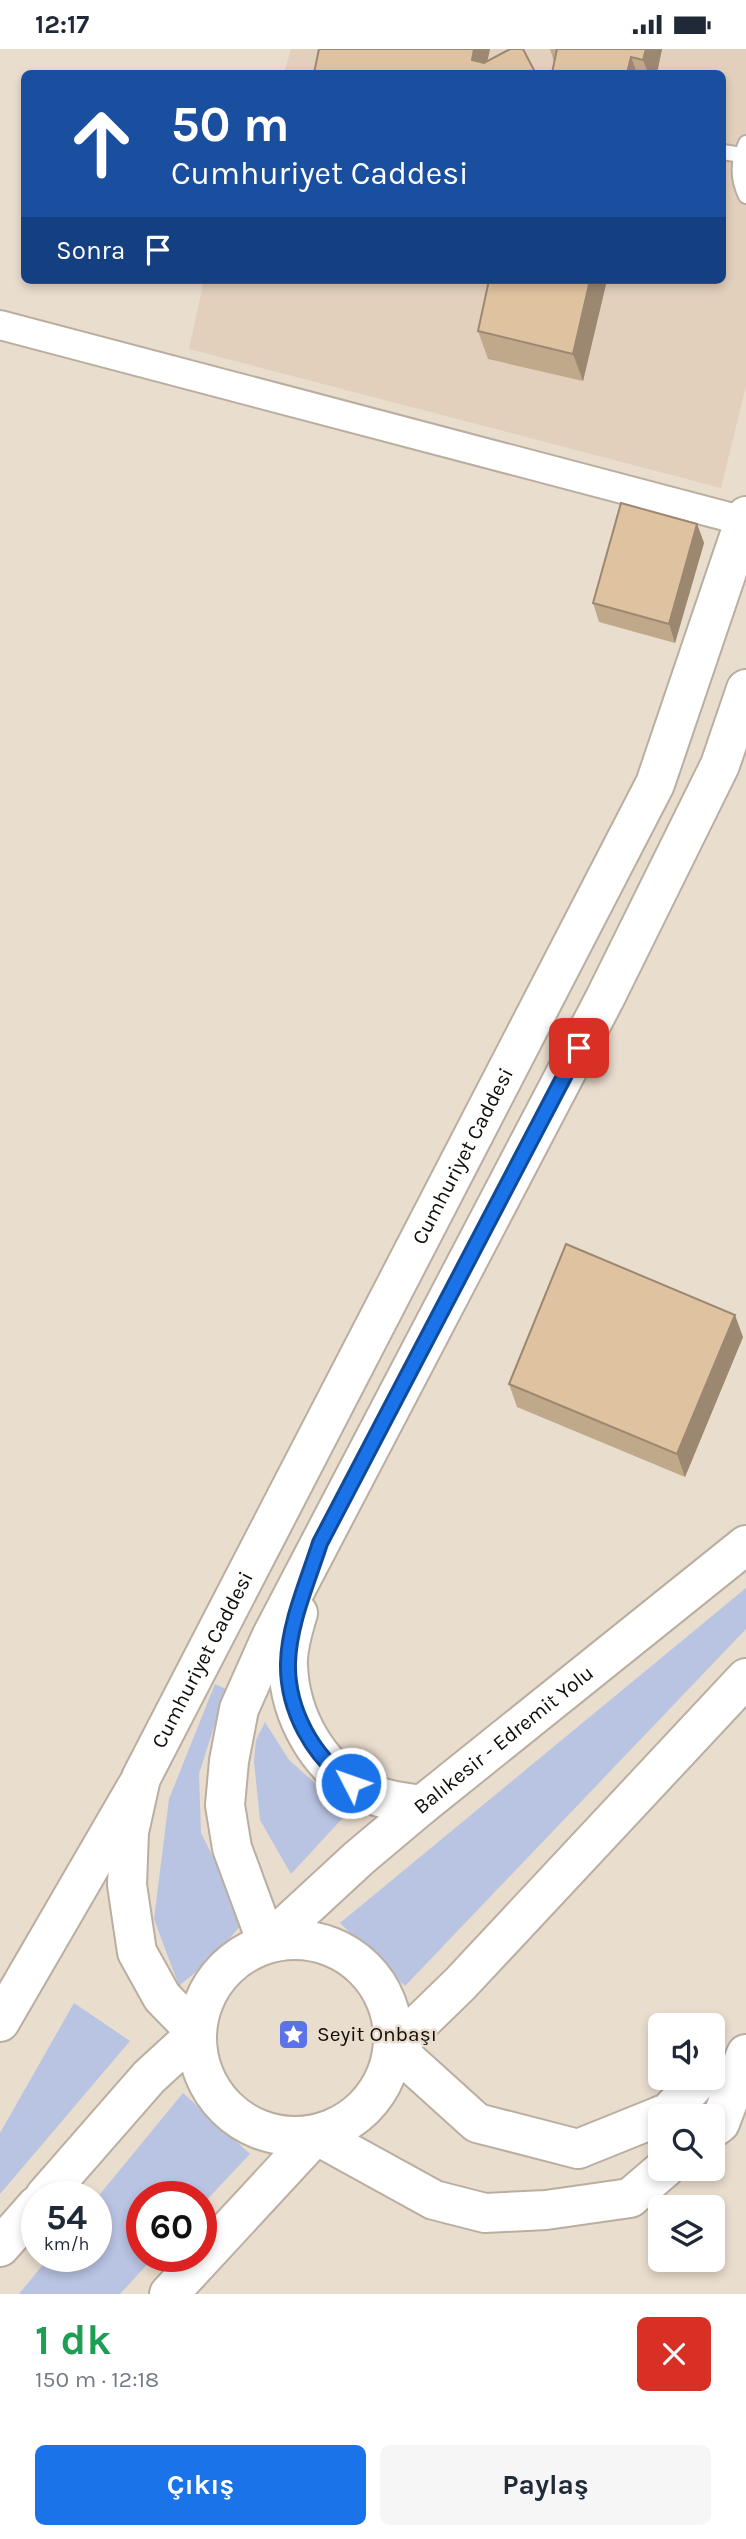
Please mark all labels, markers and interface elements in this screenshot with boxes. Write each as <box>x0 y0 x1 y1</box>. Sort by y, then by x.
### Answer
text: 12:17 <box>35 9 89 40</box>
text: 50 m <box>171 96 289 153</box>
icon: ahead <box>56 98 147 189</box>
text: Cumhuriyet Caddesi <box>171 155 469 192</box>
icon: arrive <box>139 231 177 269</box>
text: Sonra <box>56 235 125 266</box>
pin <box>549 1018 609 1078</box>
icon: arrive <box>560 1029 598 1067</box>
street label: Cumhuriyet Caddesi <box>407 1064 518 1248</box>
street label: Cumhuriyet Caddesi <box>147 1567 258 1752</box>
street label: Balıkesir - Edremit Yolu <box>409 1660 598 1819</box>
position arrow <box>314 1746 388 1820</box>
map controls <box>648 2013 725 2272</box>
button: sound <box>648 2013 725 2090</box>
place icon: Seyit Onbaşı <box>277 2017 311 2051</box>
place label: Seyit Onbaşı <box>317 2022 437 2046</box>
button: search <box>648 2104 725 2181</box>
speed limit sign: 60 <box>126 2181 217 2272</box>
button: layers <box>648 2195 725 2272</box>
text: 54 <box>46 2197 87 2238</box>
text: km/h <box>44 2233 89 2255</box>
text: 1 dk <box>35 2315 111 2365</box>
button: close <box>637 2317 711 2391</box>
text: 150 m · 12:18 <box>35 2366 159 2393</box>
button: Çıkış <box>35 2445 366 2525</box>
button: Paylaş <box>380 2445 711 2525</box>

